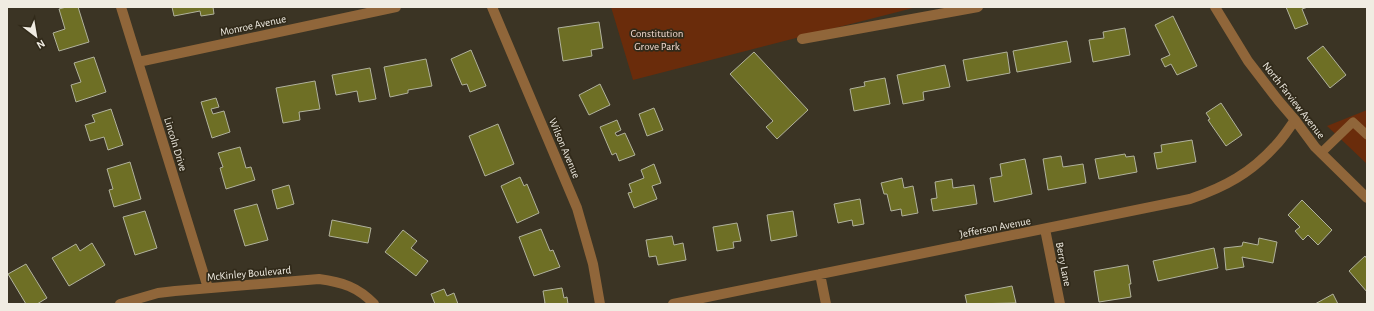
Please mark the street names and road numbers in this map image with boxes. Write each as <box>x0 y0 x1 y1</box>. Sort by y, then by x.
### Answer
street label: Monroe Avenue <box>219 13 287 38</box>
street label: North Farview Avenue <box>1260 60 1327 141</box>
street label: Lincoln Drive <box>162 116 189 172</box>
street label: Wilson Avenue <box>547 117 582 180</box>
street label: Jefferson Avenue <box>959 215 1032 240</box>
street label: Berry Lane <box>1054 241 1073 287</box>
street label: McKinley Boulevard <box>207 264 292 283</box>

